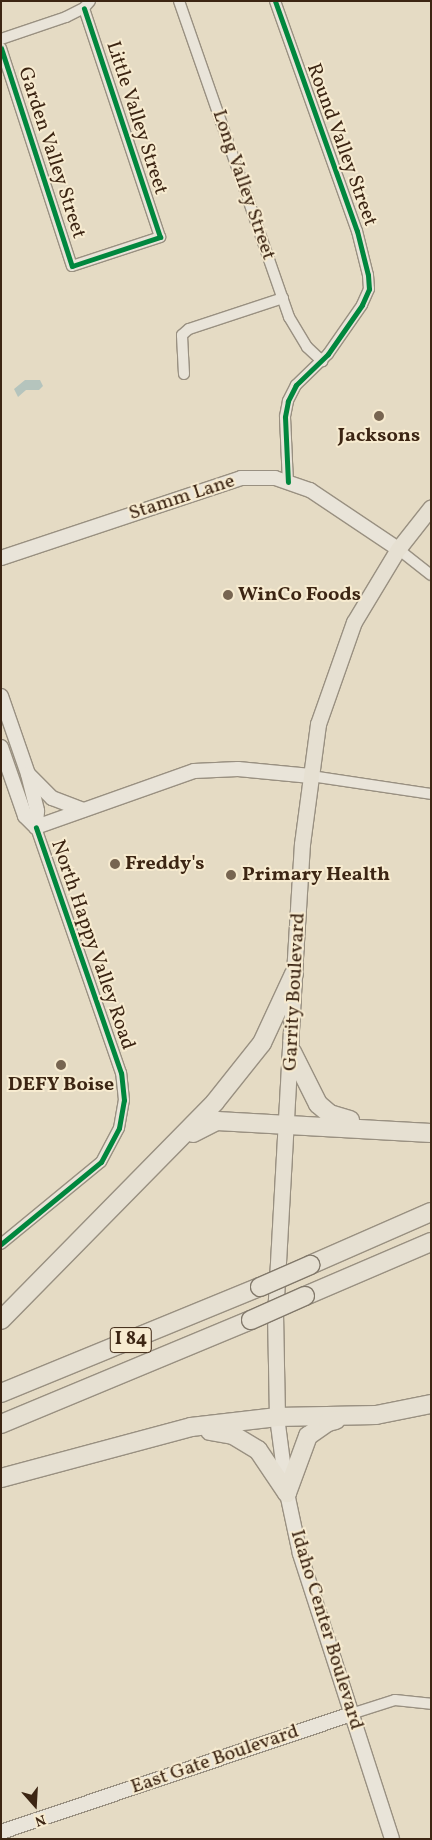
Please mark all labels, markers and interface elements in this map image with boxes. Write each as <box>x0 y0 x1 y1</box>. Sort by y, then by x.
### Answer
street label: Little Valley Street <box>100 38 172 198</box>
street label: Round Valley Street <box>300 60 382 230</box>
street label: Garden Valley Street <box>12 64 90 242</box>
street label: Long Valley Street <box>206 106 280 264</box>
marker: Jacksons <box>373 410 385 422</box>
place label: Jacksons <box>338 424 420 448</box>
street label: Stamm Lane <box>126 470 238 526</box>
place label: WinCo Foods <box>238 583 361 607</box>
marker: WinCo Foods <box>222 589 234 601</box>
street label: North Happy Valley Road <box>44 836 140 1054</box>
place label: Freddy's <box>125 852 204 876</box>
marker: Freddy's <box>109 858 121 870</box>
place label: Primary Health <box>242 863 390 887</box>
marker: Primary Health <box>224 868 238 882</box>
street label: Garrity Boulevard <box>279 912 311 1072</box>
marker: DEFY Boise <box>55 1059 67 1071</box>
place label: DEFY Boise <box>8 1073 114 1097</box>
road number: I 84 <box>110 1324 152 1356</box>
street label: Idaho Center Boulevard <box>284 1527 368 1733</box>
street label: East Gate Boulevard <box>128 1720 302 1800</box>
north arrow <box>10 1780 60 1830</box>
text: N <box>32 1809 48 1830</box>

